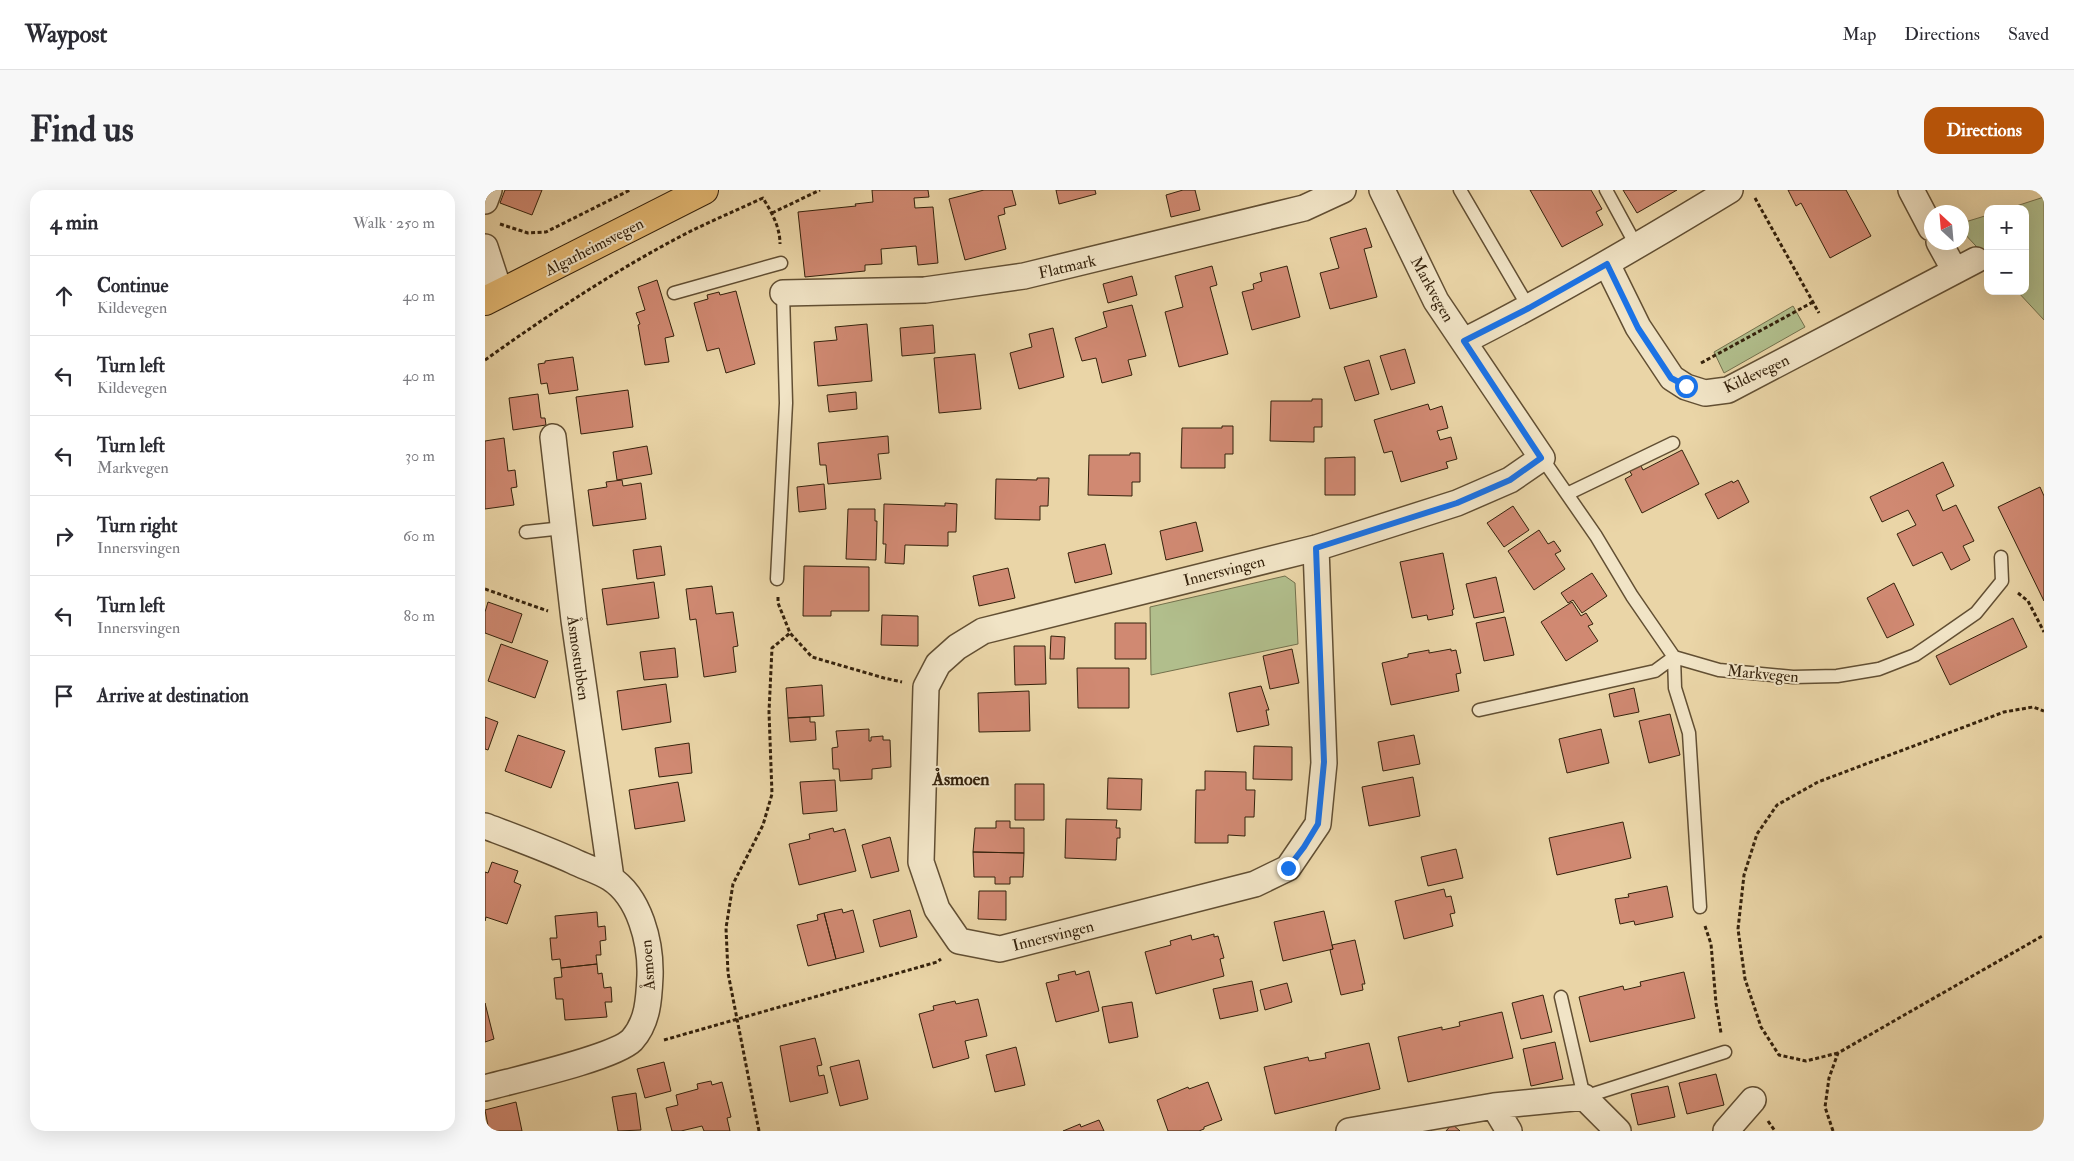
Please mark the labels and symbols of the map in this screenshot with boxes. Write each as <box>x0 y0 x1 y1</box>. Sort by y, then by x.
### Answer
north arrow <box>1924 205 1969 250</box>
street label: Algarheimsvegen <box>541 213 647 281</box>
street label: Flatmark <box>1036 251 1098 283</box>
street label: Markvegen <box>1406 253 1458 326</box>
street label: Kildevegen <box>1720 350 1792 398</box>
route start <box>1675 375 1698 398</box>
street label: Innersvingen <box>1181 551 1267 591</box>
street label: Åsmostubben <box>562 614 594 702</box>
street label: Markvegen <box>1726 661 1800 687</box>
district label: Åsmoen <box>932 767 990 791</box>
route end <box>1277 857 1300 880</box>
street label: Innersvingen <box>1010 916 1096 956</box>
street label: Åsmoen <box>636 939 660 992</box>

